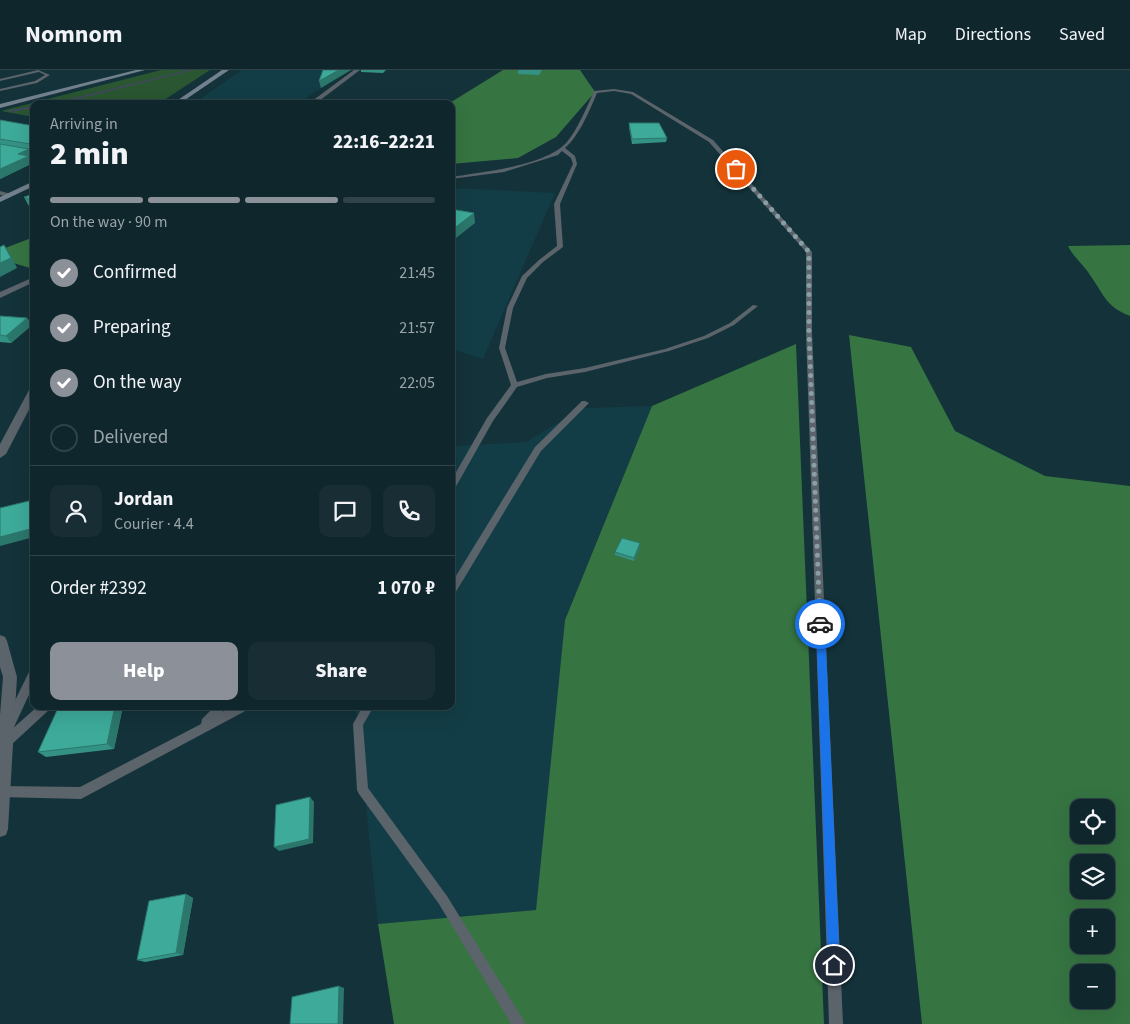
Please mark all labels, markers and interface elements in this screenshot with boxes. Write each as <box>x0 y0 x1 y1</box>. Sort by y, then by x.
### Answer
text: Nomnom <box>25 17 122 52</box>
text: Map <box>895 22 927 47</box>
text: Directions <box>955 22 1031 47</box>
text: Saved <box>1059 22 1105 47</box>
text: Arriving in <box>50 113 118 135</box>
text: 22:16–22:21 <box>333 129 435 156</box>
text: 2 min <box>50 131 129 177</box>
pin <box>715 148 757 190</box>
icon: bag <box>722 155 750 183</box>
text: On the way · 90 m <box>50 211 167 233</box>
icon: check <box>50 259 78 287</box>
text: Confirmed <box>93 259 177 286</box>
text: 21:45 <box>399 262 435 284</box>
icon: check <box>50 314 78 342</box>
text: Preparing <box>93 314 171 341</box>
text: 21:57 <box>399 317 435 339</box>
icon: check <box>50 369 78 397</box>
text: On the way <box>93 369 182 396</box>
text: 22:05 <box>399 372 435 394</box>
text: Delivered <box>93 424 168 451</box>
button: person <box>50 485 102 537</box>
button: chat <box>319 485 371 537</box>
button: phone <box>383 485 435 537</box>
text: Jordan <box>114 486 173 513</box>
text: Courier · 4.4 <box>114 513 194 535</box>
text: Order #2392 <box>50 575 147 602</box>
text: 1 070 ₽ <box>377 575 435 602</box>
courier <box>795 599 845 649</box>
icon: car <box>806 610 834 638</box>
button: Help <box>50 642 238 700</box>
button: Share <box>248 642 435 700</box>
map controls <box>1070 799 1115 1009</box>
button: locate <box>1070 799 1115 844</box>
button: layers <box>1070 854 1115 899</box>
button: + <box>1070 909 1115 954</box>
pin <box>813 944 855 986</box>
icon: home <box>820 951 848 979</box>
button: − <box>1070 964 1115 1009</box>

